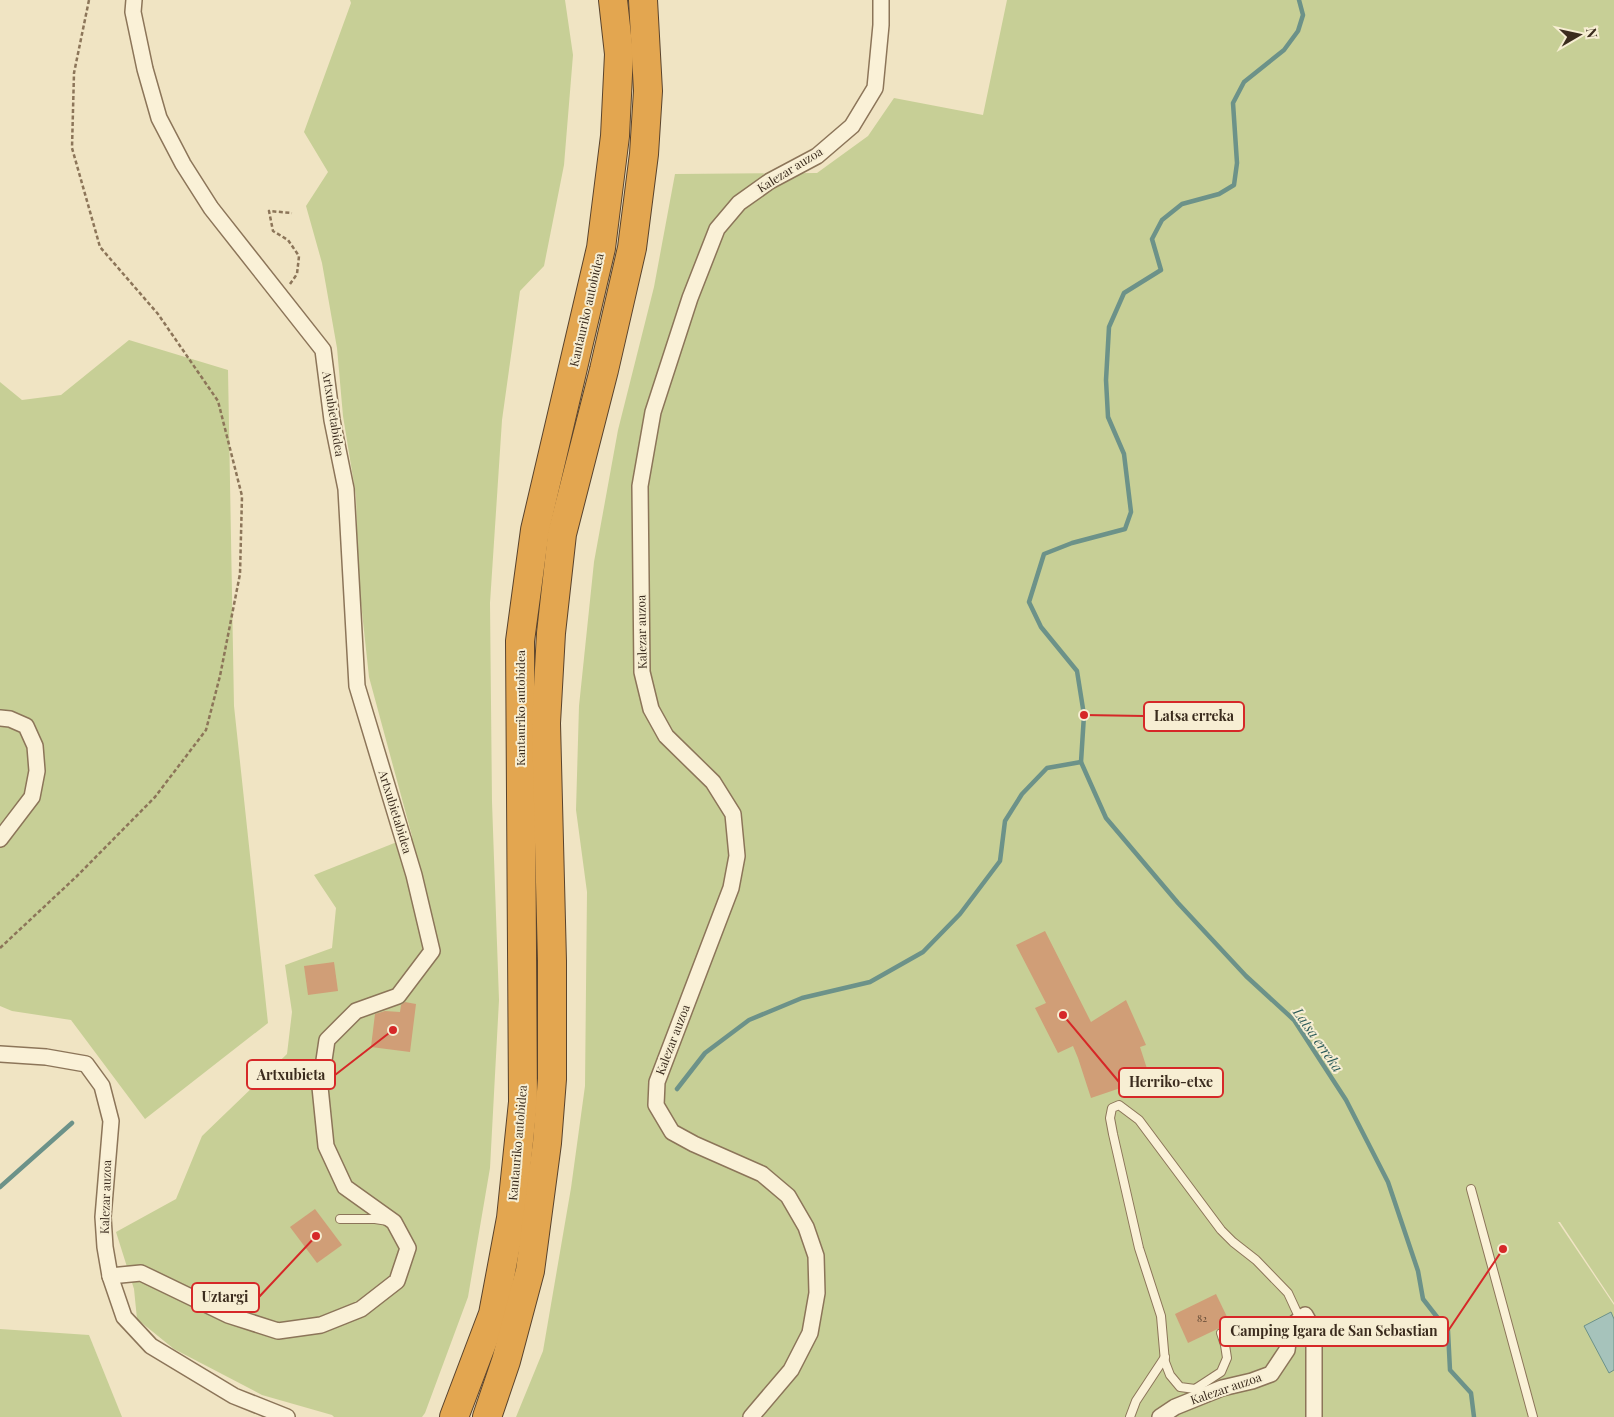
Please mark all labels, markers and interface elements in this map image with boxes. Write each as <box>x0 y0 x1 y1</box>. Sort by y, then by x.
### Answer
north arrow <box>1554 10 1604 60</box>
text: N <box>1582 26 1603 39</box>
street label: Kalezar auzoa <box>754 143 825 196</box>
street label: Kantauriko autobidea <box>565 251 607 368</box>
street label: Artxubietabidea <box>319 369 349 458</box>
street label: Kalezar auzoa <box>632 595 650 669</box>
street label: Kantauriko autobidea <box>512 650 528 766</box>
callout: Latsa erreka <box>1144 702 1244 731</box>
text: Latsa erreka <box>1154 706 1235 725</box>
street label: Artxubietabidea <box>375 767 416 855</box>
street label: Kalezar auzoa <box>651 1002 693 1077</box>
water label: Latsa erreka <box>1289 1003 1348 1076</box>
callout: Artxubieta <box>247 1060 335 1089</box>
text: Artxubieta <box>256 1065 326 1084</box>
callout: Herriko-etxe <box>1119 1068 1223 1097</box>
text: Herriko-etxe <box>1129 1072 1213 1091</box>
street label: Kantauriko autobidea <box>504 1084 530 1201</box>
street label: Kalezar auzoa <box>96 1160 114 1234</box>
callout: Uztargi <box>192 1283 259 1312</box>
text: Uztargi <box>202 1287 249 1306</box>
house number: 82 <box>1197 1311 1207 1325</box>
callout: Camping Igara de San Sebastian <box>1220 1317 1448 1346</box>
text: Camping Igara de San Sebastian <box>1230 1321 1438 1340</box>
street label: Kalezar auzoa <box>1188 1368 1263 1408</box>

